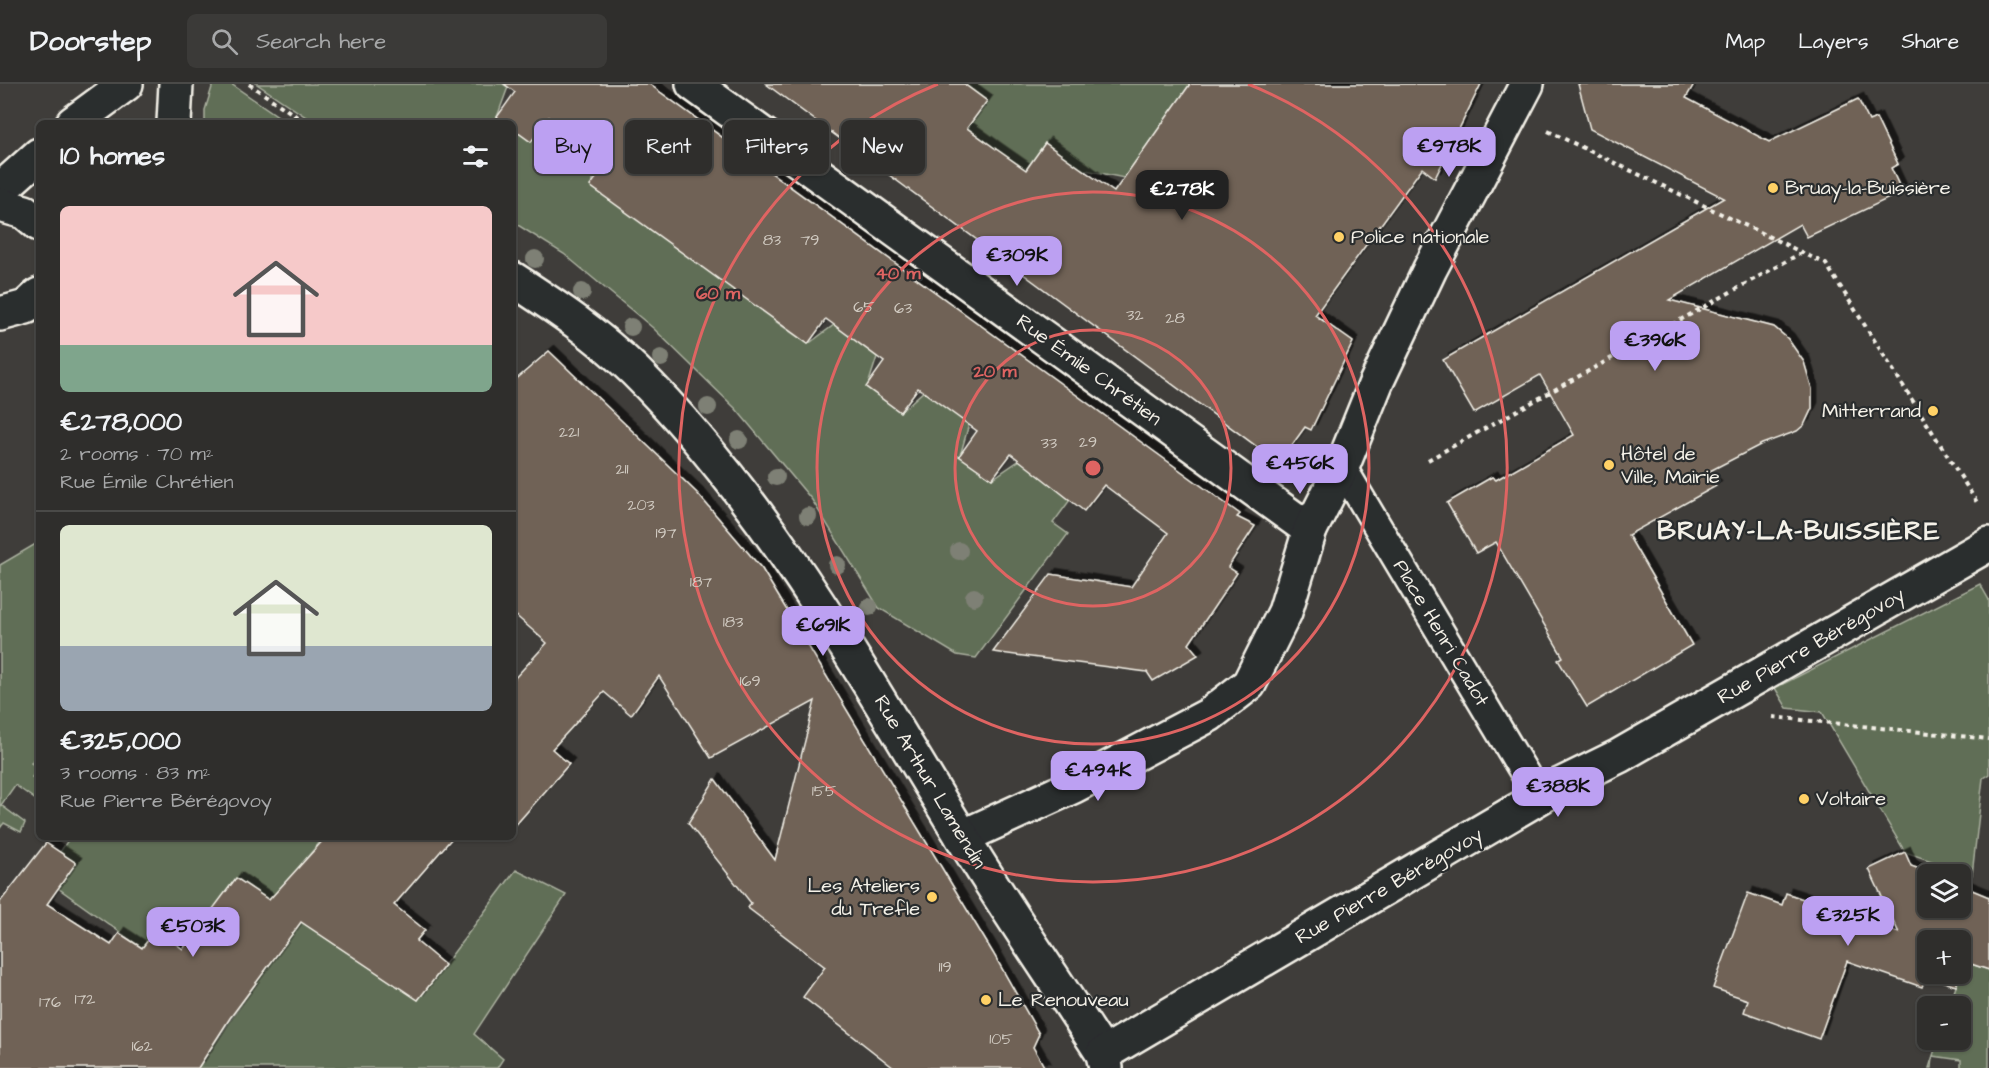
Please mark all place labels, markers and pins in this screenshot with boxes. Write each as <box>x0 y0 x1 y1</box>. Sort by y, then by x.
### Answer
pin: €978K <box>1407 127 1491 178</box>
pin: €278K <box>1140 170 1224 221</box>
place label: Bruay-la-Buissière <box>1785 174 1951 203</box>
marker: Bruay-la-Buissière <box>1766 181 1780 195</box>
place label: Police nationale <box>1351 223 1490 251</box>
marker: Police nationale <box>1332 230 1346 244</box>
pin: €309K <box>975 236 1059 287</box>
pin: €396K <box>1613 321 1697 372</box>
place label: Mitterrand <box>1822 397 1921 425</box>
marker: Mitterrand <box>1926 404 1940 418</box>
place label: Hôtel de Ville, Mairie <box>1621 440 1720 491</box>
pin: €456K <box>1258 444 1342 495</box>
centre of rings <box>1083 458 1103 478</box>
marker: Hôtel de Ville, Mairie <box>1602 458 1616 472</box>
pin: €691K <box>781 606 865 657</box>
pin: €494K <box>1056 751 1140 802</box>
pin: €388K <box>1516 767 1600 818</box>
place label: Voltaire <box>1816 785 1886 813</box>
marker: Voltaire <box>1797 792 1811 806</box>
place label: Les Ateliers du Trefle <box>808 872 920 923</box>
marker: Les Ateliers du Trefle <box>925 890 939 904</box>
pin: €325K <box>1806 896 1890 947</box>
pin: €503K <box>151 907 235 958</box>
place label: Le Renouveau <box>998 986 1129 1014</box>
marker: Le Renouveau <box>979 993 993 1007</box>

